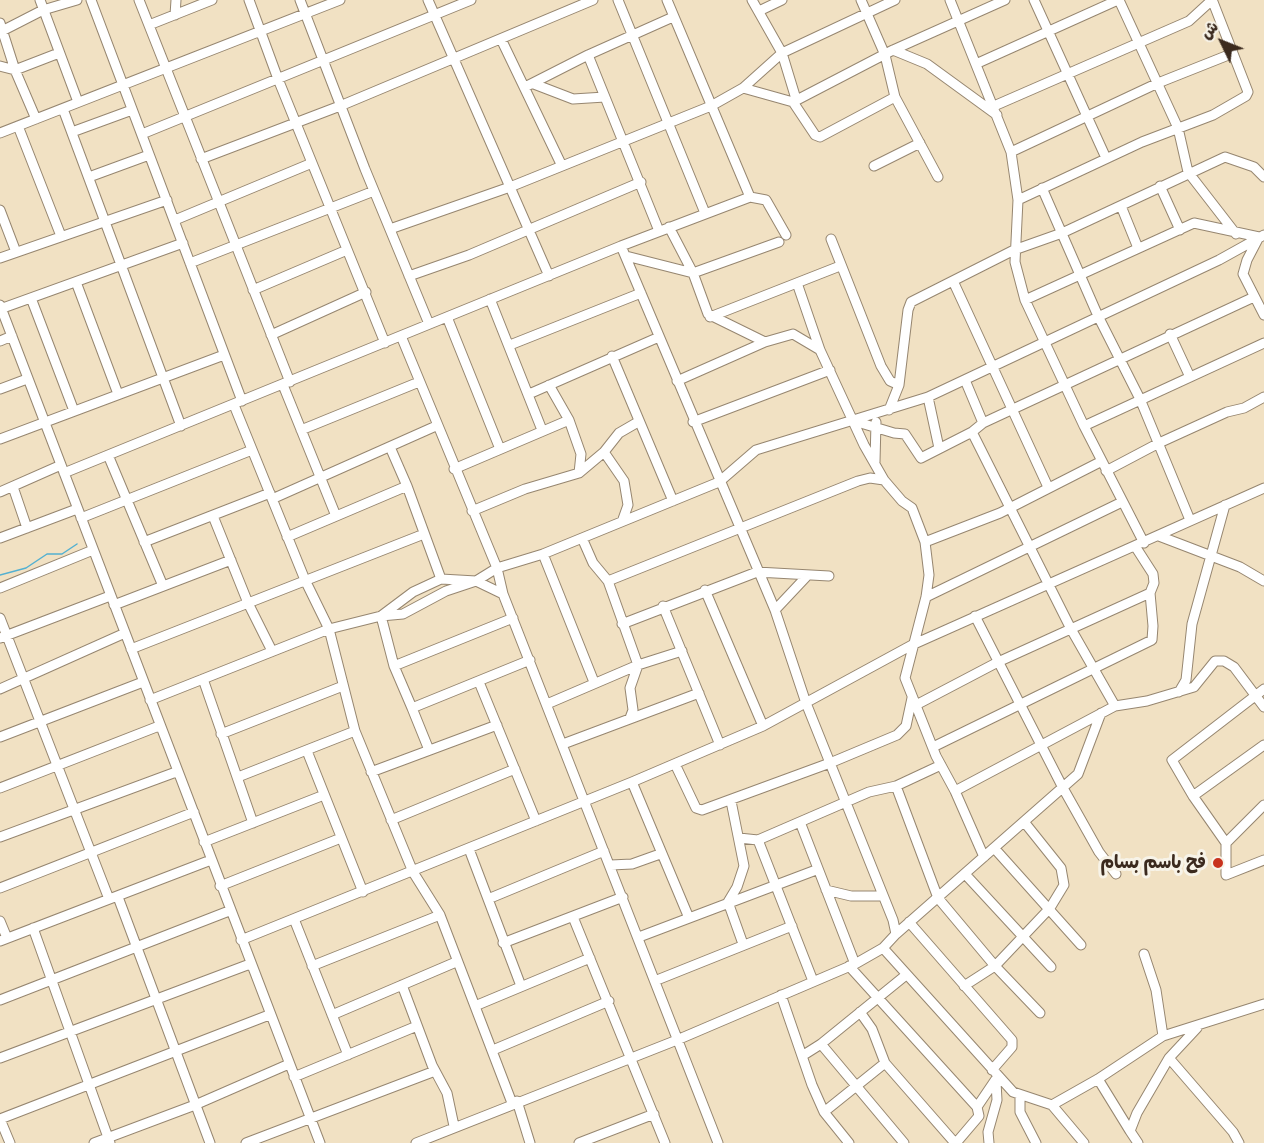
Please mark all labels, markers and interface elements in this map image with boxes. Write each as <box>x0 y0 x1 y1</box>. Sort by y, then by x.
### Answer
north arrow <box>1192 12 1252 72</box>
text: ش <box>1196 16 1222 43</box>
place label: فح باسم بسام <box>1100 852 1206 874</box>
marker: فح باسم بسام <box>1211 856 1225 870</box>

